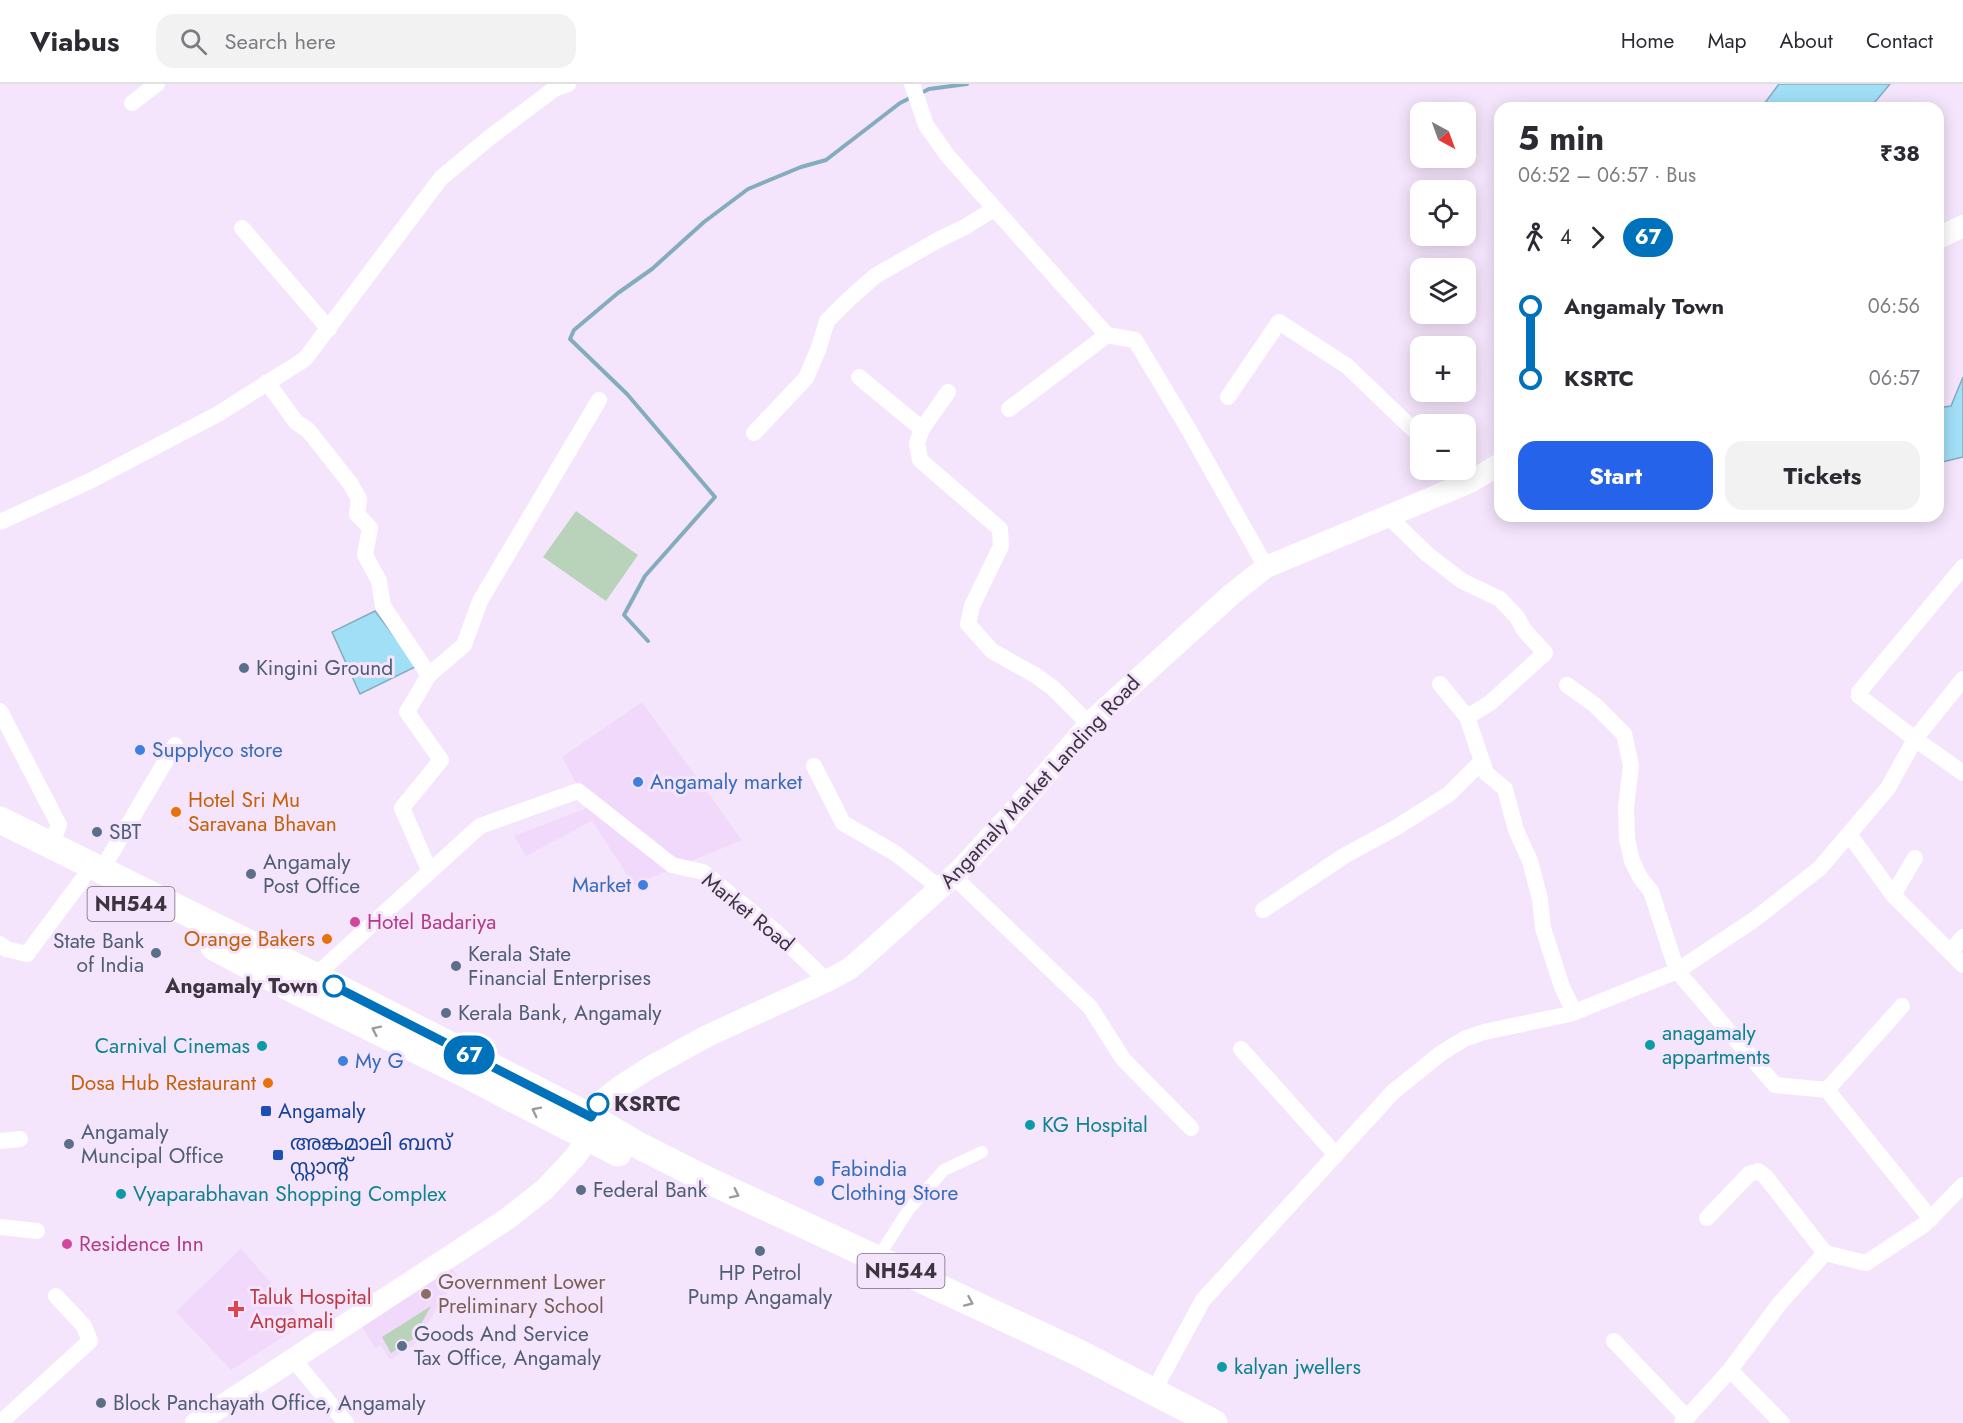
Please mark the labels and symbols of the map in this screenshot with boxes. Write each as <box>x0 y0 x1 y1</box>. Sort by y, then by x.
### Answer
north arrow <box>1410 102 1476 168</box>
place label: Kingini Ground <box>256 653 393 683</box>
marker: Kingini Ground <box>237 661 251 675</box>
street label: Angamaly Market Landing Road <box>933 669 1147 895</box>
place label: Supplyco store <box>152 735 283 765</box>
marker: Supplyco store <box>133 743 147 757</box>
place label: Angamaly market <box>650 767 802 797</box>
marker: Angamaly market <box>631 775 645 789</box>
place label: Hotel Sri Mu Saravana Bhavan <box>188 785 337 839</box>
marker: Hotel Sri Mu Saravana Bhavan <box>169 805 183 819</box>
place label: SBT <box>109 817 142 847</box>
marker: SBT <box>90 825 104 839</box>
place label: Angamaly Post Office <box>263 847 360 901</box>
street label: Market Road <box>696 866 800 958</box>
marker: Angamaly Post Office <box>244 867 258 881</box>
place label: Market <box>572 870 631 900</box>
marker: Market <box>636 878 650 892</box>
road number: NH544 <box>88 887 174 921</box>
place label: Hotel Badariya <box>367 907 496 937</box>
marker: Hotel Badariya <box>348 915 362 929</box>
place label: Orange Bakers <box>184 924 315 954</box>
place label: State Bank of India <box>53 926 145 980</box>
marker: Orange Bakers <box>320 932 334 946</box>
place label: Kerala State Financial Enterprises <box>468 939 651 993</box>
marker: State Bank of India <box>149 946 163 960</box>
marker: Kerala State Financial Enterprises <box>449 959 463 973</box>
place label: Angamaly Town <box>164 971 318 1001</box>
marker: Angamaly Town <box>323 975 345 997</box>
place label: Kerala Bank, Angamaly <box>458 998 662 1028</box>
marker: Kerala Bank, Angamaly <box>439 1006 453 1020</box>
place label: anagamaly appartments <box>1662 1018 1770 1072</box>
one-way arrow <box>372 1026 383 1038</box>
place label: Carnival Cinemas <box>95 1031 250 1061</box>
line badge: 67 <box>442 1036 496 1074</box>
marker: anagamaly appartments <box>1643 1038 1657 1052</box>
marker: Carnival Cinemas <box>255 1039 269 1053</box>
place label: My G <box>355 1046 404 1076</box>
marker: My G <box>336 1054 350 1068</box>
place label: Dosa Hub Restaurant <box>71 1068 256 1098</box>
marker: Dosa Hub Restaurant <box>261 1076 275 1090</box>
place label: KSRTC <box>614 1089 681 1119</box>
marker: KSRTC <box>587 1093 609 1115</box>
place label: Angamaly <box>278 1096 366 1126</box>
marker: Angamaly <box>259 1104 273 1118</box>
one-way arrow <box>531 1107 542 1119</box>
place label: KG Hospital <box>1042 1110 1148 1140</box>
place label: Angamaly Muncipal Office <box>81 1117 224 1171</box>
marker: KG Hospital <box>1023 1118 1037 1132</box>
place label: അങ്കമാലി ബസ് സ്റ്റാന്റ് <box>290 1128 454 1182</box>
marker: Angamaly Muncipal Office <box>62 1137 76 1151</box>
marker: അങ്കമാലി ബസ് സ്റ്റാന്റ് <box>271 1148 285 1162</box>
place label: Fabindia Clothing Store <box>831 1154 958 1208</box>
marker: Fabindia Clothing Store <box>812 1174 826 1188</box>
place label: Federal Bank <box>593 1175 708 1205</box>
place label: Vyaparabhavan Shopping Complex <box>133 1179 446 1209</box>
marker: Federal Bank <box>574 1183 588 1197</box>
marker: Vyaparabhavan Shopping Complex <box>114 1187 128 1201</box>
one-way arrow <box>728 1187 739 1198</box>
place label: Residence Inn <box>79 1229 204 1259</box>
marker: Residence Inn <box>60 1237 74 1251</box>
marker: HP Petrol Pump Angamaly <box>753 1244 767 1258</box>
road number: NH544 <box>858 1254 944 1288</box>
place label: HP Petrol Pump Angamaly <box>688 1258 833 1312</box>
place label: Government Lower Preliminary School <box>438 1267 606 1321</box>
place label: Taluk Hospital Angamali <box>250 1282 372 1336</box>
marker: Government Lower Preliminary School <box>419 1287 433 1301</box>
one-way arrow <box>962 1295 973 1307</box>
marker: Taluk Hospital Angamali <box>227 1300 245 1318</box>
place label: Goods And Service Tax Office, Angamaly <box>414 1319 602 1373</box>
marker: Goods And Service Tax Office, Angamaly <box>395 1339 409 1353</box>
place label: kalyan jwellers <box>1234 1352 1361 1382</box>
marker: kalyan jwellers <box>1215 1360 1229 1374</box>
place label: Block Panchayath Office, Angamaly <box>113 1388 426 1418</box>
marker: Block Panchayath Office, Angamaly <box>94 1396 108 1410</box>

